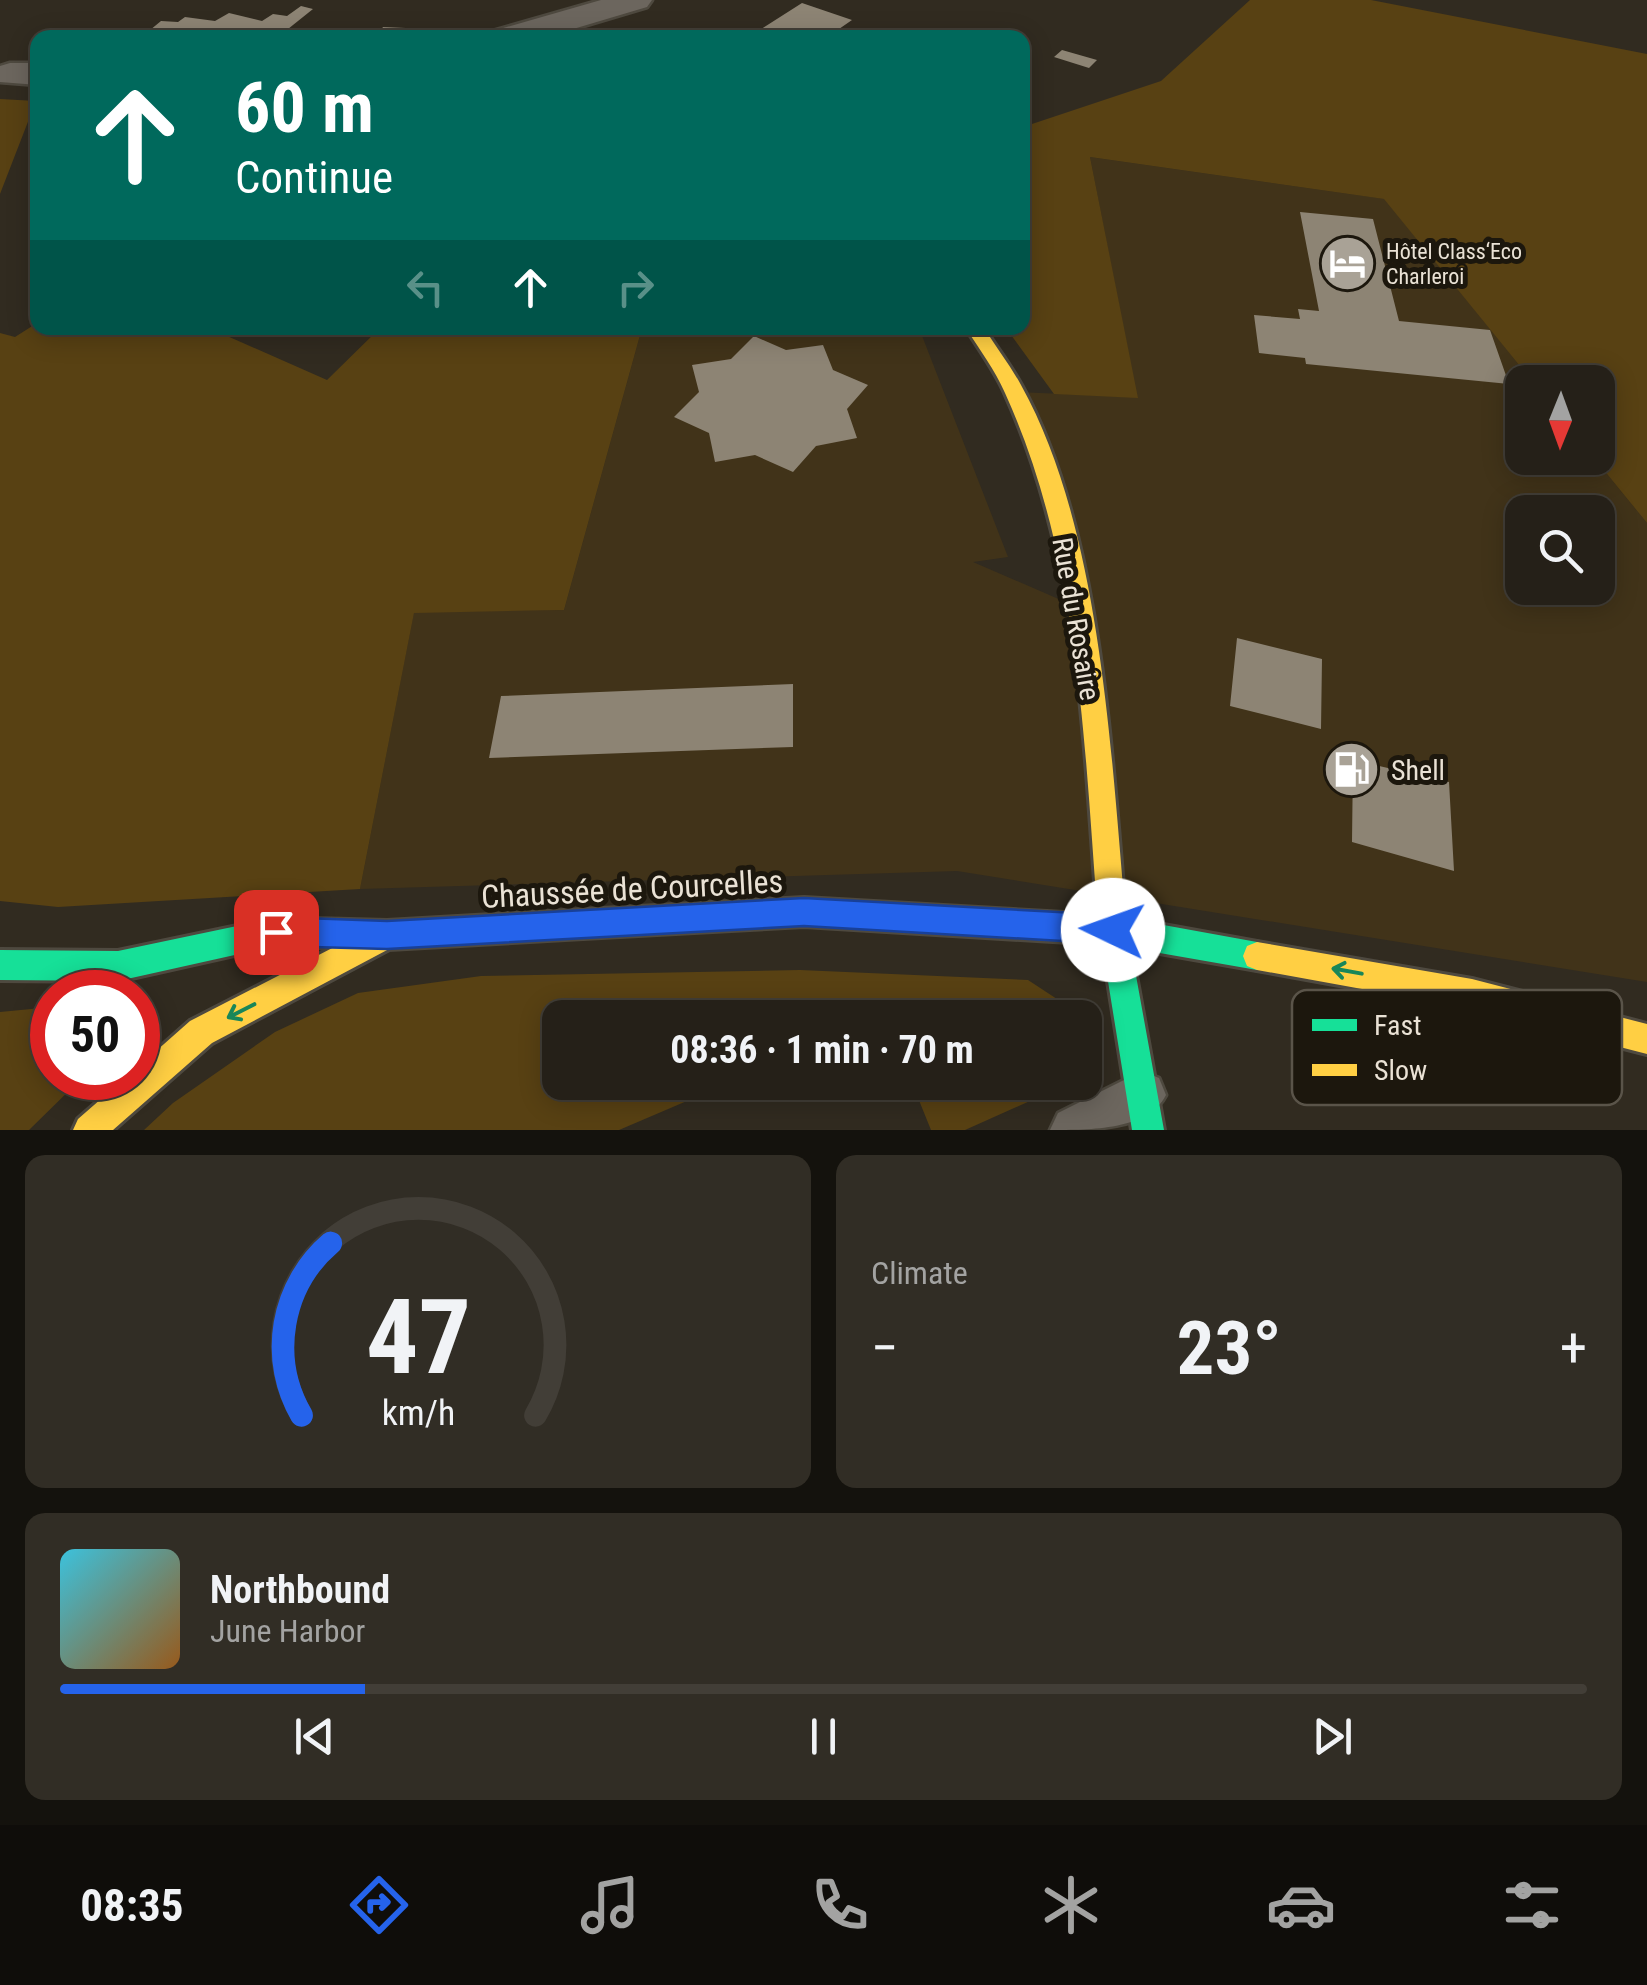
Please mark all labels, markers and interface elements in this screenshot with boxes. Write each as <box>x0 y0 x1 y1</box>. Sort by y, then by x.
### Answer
text: 60 m <box>235 67 374 149</box>
icon: ahead <box>70 70 200 200</box>
text: Continue <box>235 151 393 204</box>
hotel icon: Hôtel Class‘Eco Charleroi <box>1317 234 1377 294</box>
place label: Hôtel Class‘Eco Charleroi <box>1386 239 1522 289</box>
icon: left <box>398 260 453 315</box>
icon: ahead <box>503 260 558 315</box>
icon: right <box>608 260 663 315</box>
north arrow <box>1505 365 1615 475</box>
map controls <box>1505 365 1615 605</box>
button: search <box>1505 495 1615 605</box>
street label: Rue du Rosaire <box>1045 535 1107 703</box>
fuel station icon: Shell <box>1322 740 1382 800</box>
place label: Shell <box>1391 754 1445 787</box>
street label: Chaussée de Courcelles <box>480 862 784 916</box>
position arrow <box>1061 878 1165 982</box>
pin <box>234 890 319 975</box>
icon: arrive <box>249 905 304 960</box>
one-way arrow <box>1332 961 1364 980</box>
speed limit sign: 50 <box>30 970 160 1100</box>
legend <box>1292 990 1622 1105</box>
one-way arrow <box>226 1002 256 1021</box>
text: Fast <box>1374 1009 1421 1042</box>
text: 08:36 · 1 min · 70 m <box>670 1028 974 1072</box>
text: Slow <box>1374 1054 1427 1087</box>
text: Climate <box>871 1254 968 1292</box>
text: 47 <box>365 1277 471 1398</box>
text: 23° <box>1177 1304 1282 1392</box>
text: − <box>871 1316 899 1380</box>
text: + <box>1560 1316 1587 1380</box>
text: km/h <box>381 1392 455 1434</box>
text: Northbound <box>210 1568 390 1612</box>
text: June Harbor <box>210 1612 365 1650</box>
icon: previous <box>287 1709 342 1764</box>
icon: pause <box>796 1709 851 1764</box>
icon: next <box>1305 1709 1360 1764</box>
icon: directions <box>344 1870 414 1940</box>
icon: music <box>575 1870 645 1940</box>
icon: phone <box>805 1870 875 1940</box>
icon: climate <box>1036 1870 1106 1940</box>
icon: car <box>1266 1870 1336 1940</box>
icon: filters <box>1497 1870 1567 1940</box>
text: 08:35 <box>80 1879 184 1932</box>

